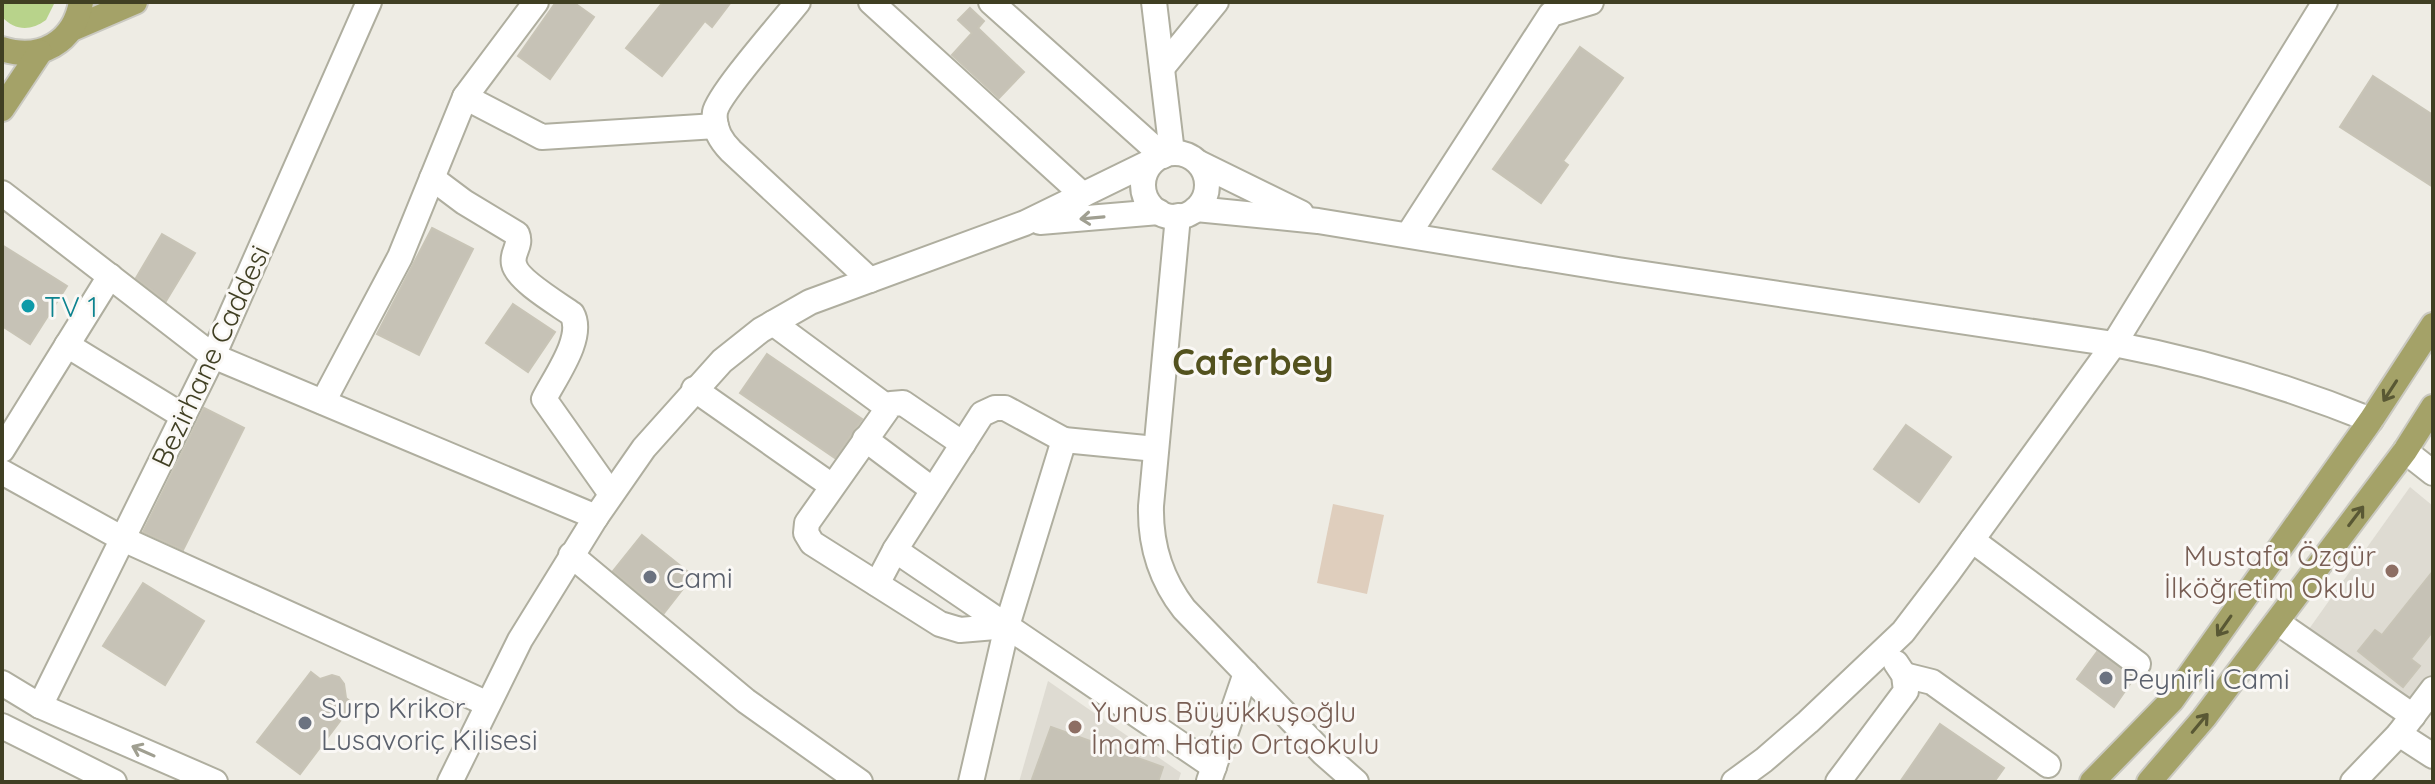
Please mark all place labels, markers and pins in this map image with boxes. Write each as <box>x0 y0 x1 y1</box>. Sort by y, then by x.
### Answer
place label: TV 1 <box>44 289 98 324</box>
marker: TV 1 <box>19 297 37 315</box>
place label: Mustafa Özgür İlköğretim Okulu <box>2164 538 2376 605</box>
place label: Cami <box>666 560 733 595</box>
marker: Mustafa Özgür İlköğretim Okulu <box>2383 562 2401 580</box>
marker: Cami <box>641 568 659 586</box>
place label: Peynirli Cami <box>2122 661 2290 696</box>
marker: Peynirli Cami <box>2097 669 2115 687</box>
place label: Surp Krikor Lusavoriç Kilisesi <box>321 690 538 757</box>
place label: Yunus Büyükkuşoğlu İmam Hatip Ortaokulu <box>1091 694 1380 761</box>
marker: Surp Krikor Lusavoriç Kilisesi <box>296 714 314 732</box>
marker: Yunus Büyükkuşoğlu İmam Hatip Ortaokulu <box>1066 718 1084 736</box>

